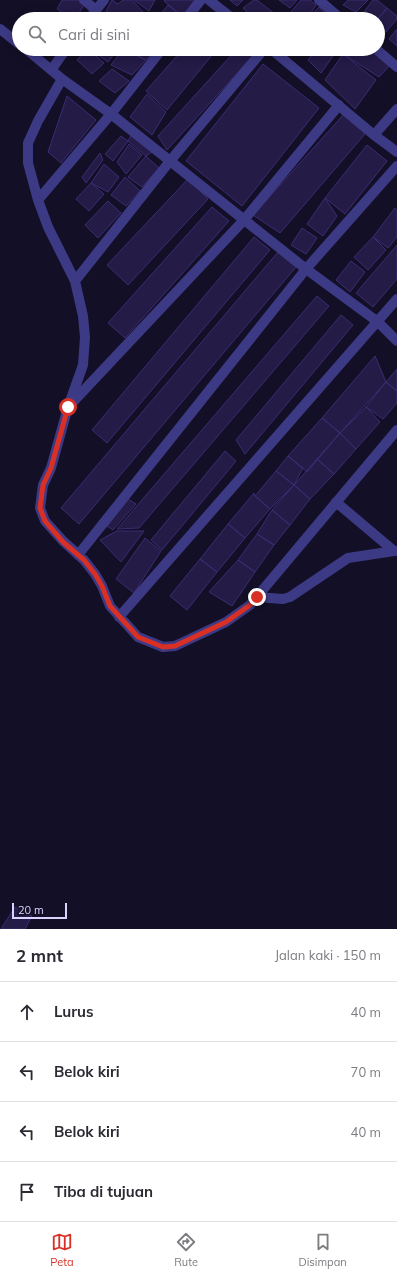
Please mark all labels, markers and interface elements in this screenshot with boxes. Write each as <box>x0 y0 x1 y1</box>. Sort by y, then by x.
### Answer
search box <box>12 12 385 56</box>
icon: search <box>26 23 48 45</box>
text: Cari di sini <box>58 25 130 44</box>
route start <box>59 398 77 416</box>
route end <box>248 588 266 606</box>
scale bar <box>12 901 67 920</box>
text: 20 m <box>18 903 44 917</box>
text: 2 mnt <box>16 945 63 966</box>
text: Jalan kaki · 150 m <box>275 947 381 963</box>
icon: ahead <box>16 1001 38 1023</box>
text: Lurus <box>54 1002 94 1021</box>
text: 40 m <box>351 1004 381 1020</box>
icon: left <box>16 1061 38 1083</box>
text: Belok kiri <box>54 1062 120 1081</box>
text: 70 m <box>351 1064 381 1080</box>
icon: left <box>16 1121 38 1143</box>
text: Belok kiri <box>54 1122 120 1141</box>
text: 40 m <box>351 1124 381 1140</box>
icon: arrive <box>16 1181 38 1203</box>
text: Tiba di tujuan <box>54 1182 153 1201</box>
tab: Peta <box>50 1231 74 1269</box>
tab: Rute <box>174 1231 198 1269</box>
tab: Disimpan <box>298 1231 347 1269</box>

